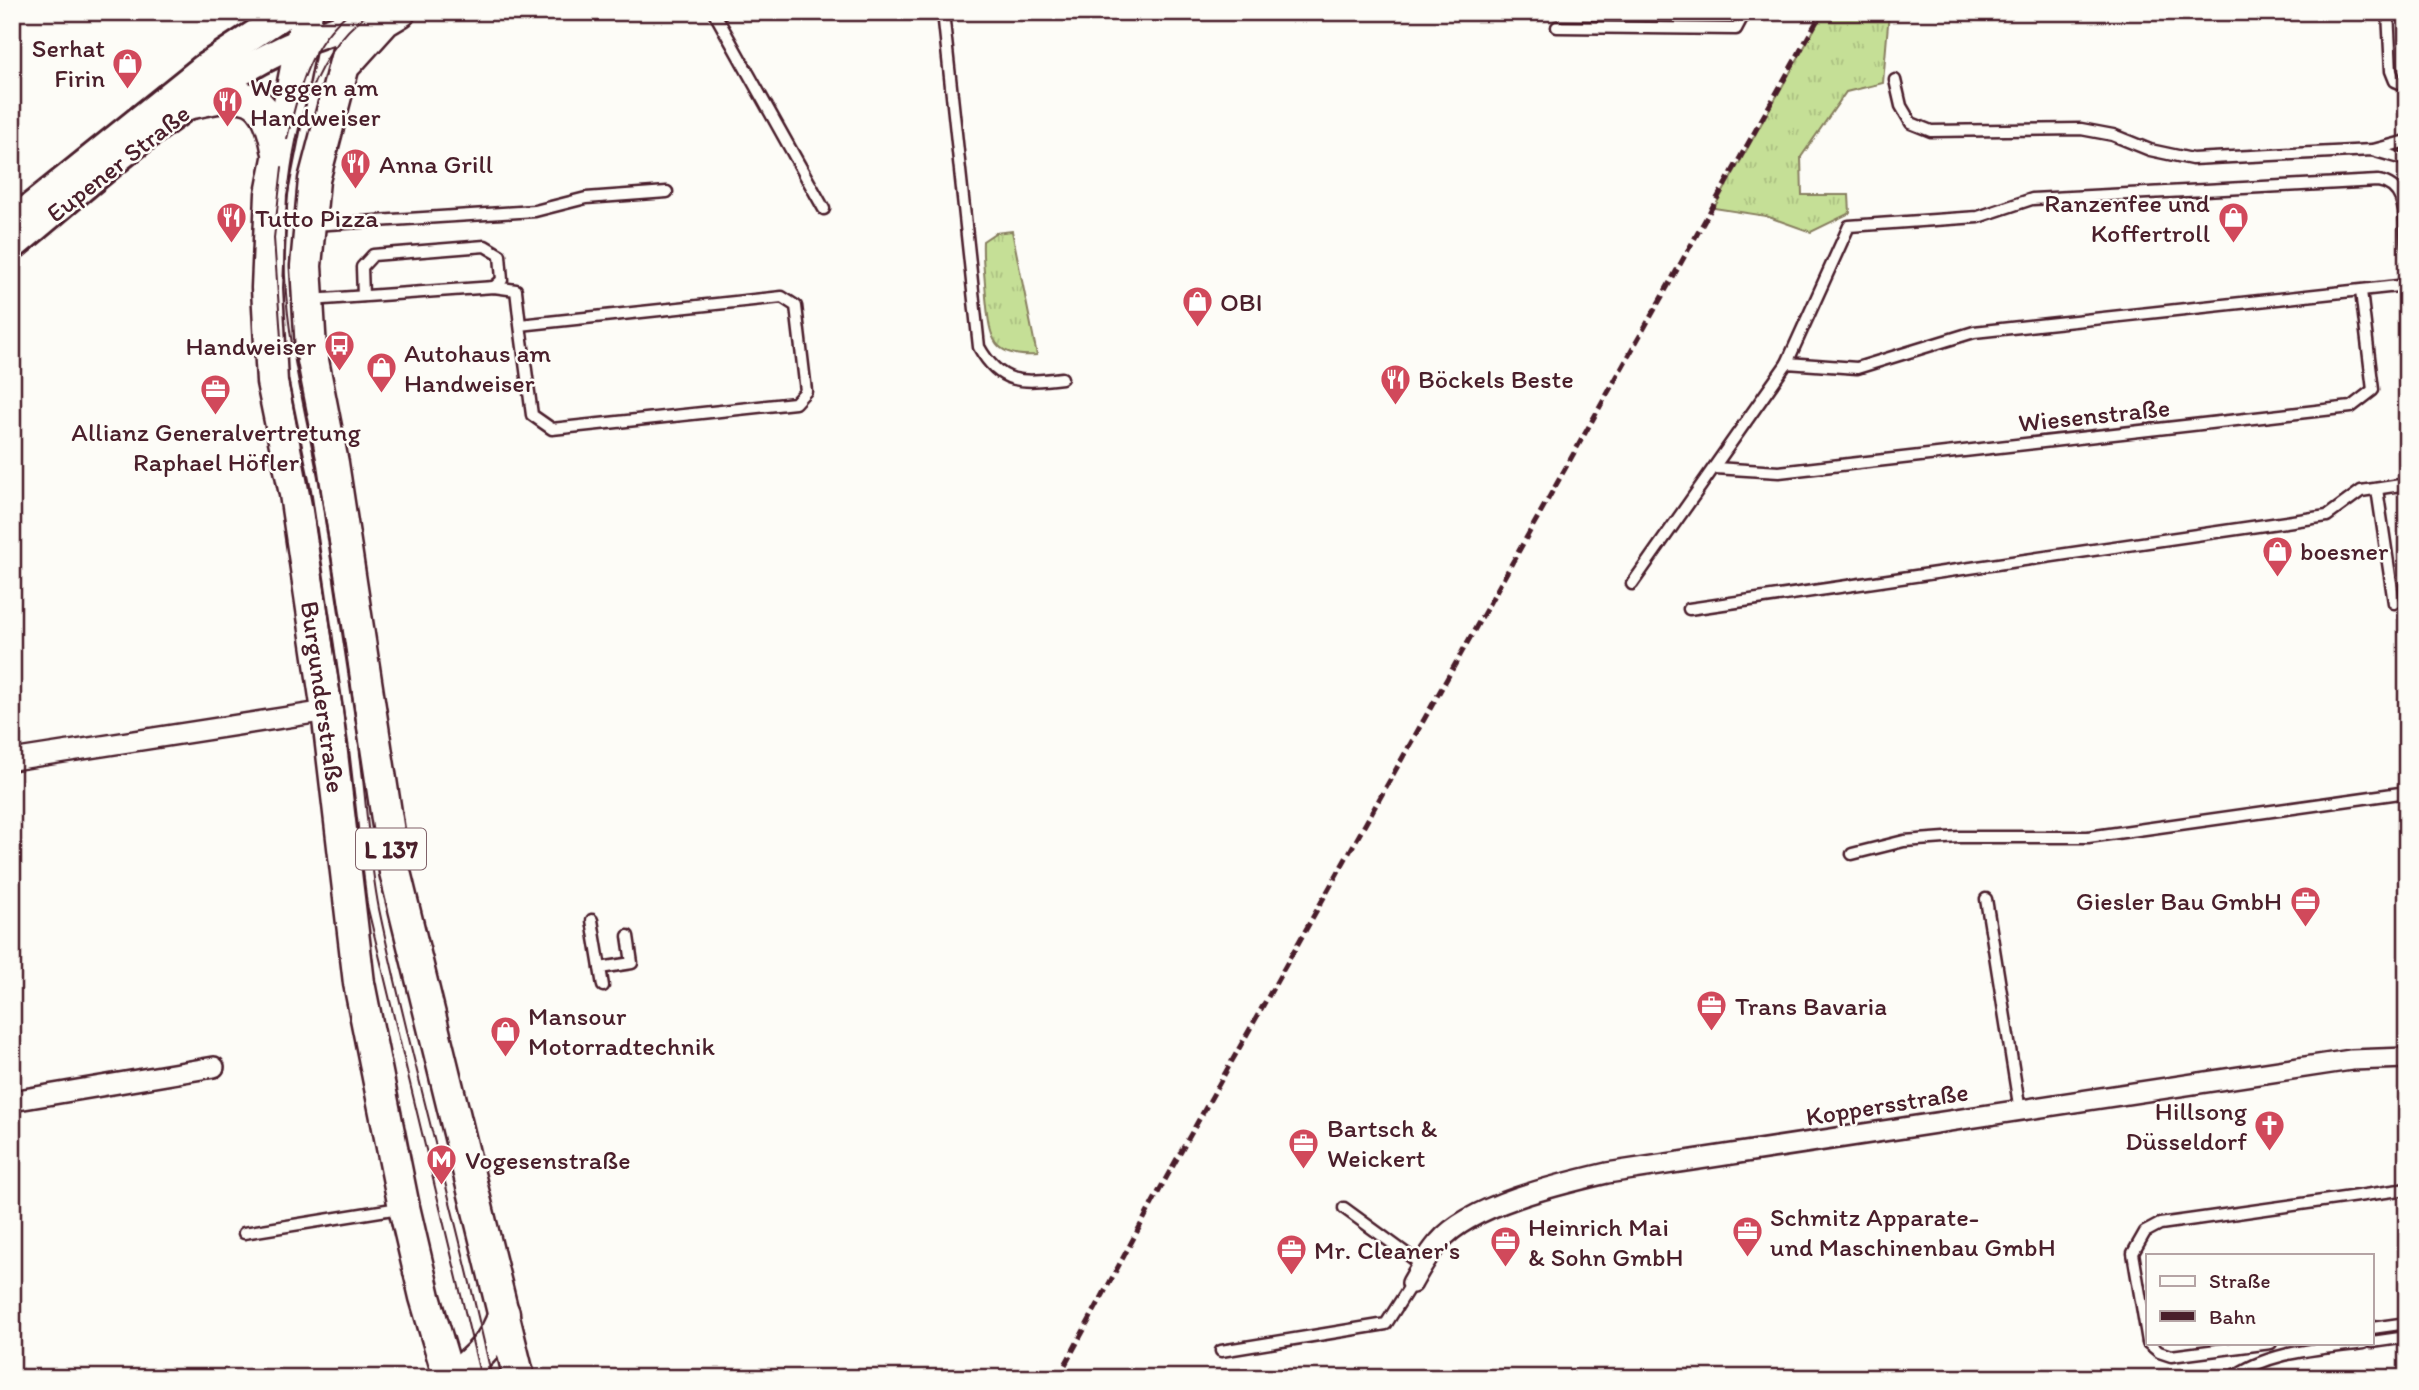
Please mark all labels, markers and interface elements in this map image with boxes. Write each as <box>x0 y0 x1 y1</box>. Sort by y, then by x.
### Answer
place label: Serhat Firin <box>32 32 105 94</box>
shop icon: Serhat Firin <box>111 46 145 90</box>
place label: Weggen am Handweiser <box>250 71 381 133</box>
restaurant icon: Weggen am Handweiser <box>210 85 244 129</box>
street label: Eupener Straße <box>40 97 196 229</box>
restaurant icon: Anna Grill <box>339 147 373 191</box>
place label: Anna Grill <box>379 148 493 180</box>
place label: Ranzenfee und Koffertroll <box>2044 187 2210 249</box>
restaurant icon: Tutto Pizza <box>215 201 249 245</box>
shop icon: Ranzenfee und Koffertroll <box>2216 201 2250 245</box>
place label: Tutto Pizza <box>255 202 379 234</box>
shop icon: OBI <box>1180 285 1214 329</box>
place label: OBI <box>1220 286 1262 318</box>
bus stop icon: Handweiser <box>322 329 356 373</box>
place label: Handweiser <box>185 330 316 362</box>
place label: Autohaus am Handweiser <box>404 337 551 399</box>
shop icon: Autohaus am Handweiser <box>364 351 398 395</box>
restaurant icon: Böckels Beste <box>1378 362 1412 406</box>
place label: Böckels Beste <box>1418 363 1574 395</box>
office icon: Allianz Generalvertretung Raphael Höfler <box>199 372 233 416</box>
street label: Wiesenstraße <box>2017 391 2171 439</box>
place label: Allianz Generalvertretung Raphael Höfler <box>71 416 361 478</box>
shop icon: boesner <box>2260 534 2294 578</box>
place label: boesner <box>2300 535 2389 567</box>
street label: Burgunderstraße <box>294 599 352 795</box>
road number: L 137 <box>356 828 426 870</box>
office icon: Giesler Bau GmbH <box>2288 884 2322 928</box>
place label: Giesler Bau GmbH <box>2076 885 2282 917</box>
office icon: Trans Bavaria <box>1695 989 1729 1033</box>
place label: Trans Bavaria <box>1735 990 1887 1022</box>
place label: Mansour Motorradtechnik <box>528 1000 715 1062</box>
shop icon: Mansour Motorradtechnik <box>488 1014 522 1058</box>
street label: Koppersstraße <box>1803 1075 1971 1133</box>
place label: Hillsong Düsseldorf <box>2125 1095 2248 1157</box>
church icon: Hillsong Düsseldorf <box>2253 1109 2287 1153</box>
place label: Bartsch & Weickert <box>1327 1112 1437 1174</box>
office icon: Bartsch & Weickert <box>1287 1126 1321 1170</box>
metro station icon: Vogesenstraße <box>425 1143 459 1187</box>
place label: Vogesenstraße <box>465 1144 631 1176</box>
place label: Schmitz Apparate- und Maschinenbau GmbH <box>1770 1201 2056 1263</box>
place label: Heinrich Mai & Sohn GmbH <box>1528 1211 1684 1273</box>
office icon: Schmitz Apparate- und Maschinenbau GmbH <box>1730 1215 1764 1259</box>
office icon: Heinrich Mai & Sohn GmbH <box>1488 1225 1522 1269</box>
office icon: Mr. Cleaner's <box>1274 1233 1308 1277</box>
place label: Mr. Cleaner's <box>1314 1234 1460 1266</box>
legend <box>2146 1254 2374 1344</box>
text: Straße <box>2209 1268 2270 1293</box>
text: Bahn <box>2209 1304 2256 1329</box>

